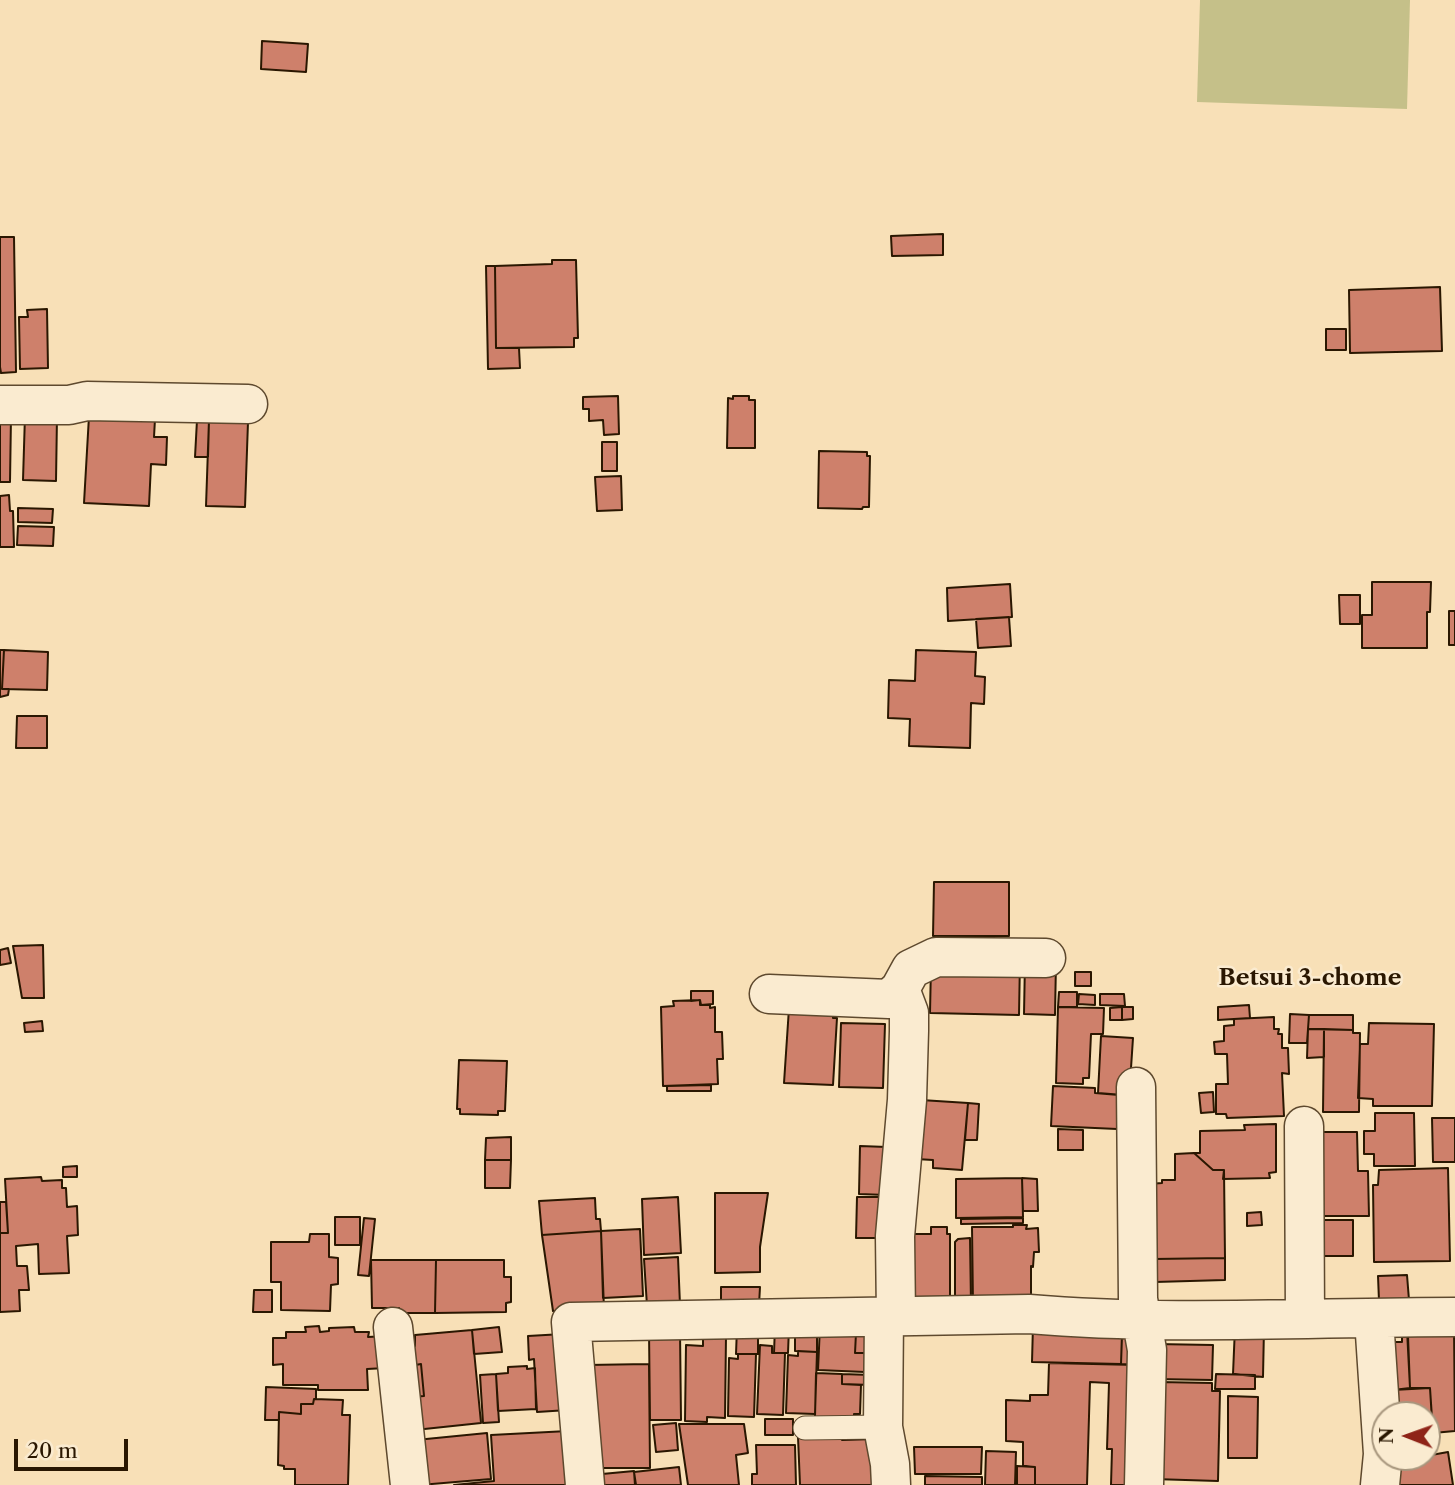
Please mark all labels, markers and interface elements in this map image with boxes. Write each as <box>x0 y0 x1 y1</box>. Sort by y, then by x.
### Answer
district label: Betsui 3-chome <box>1219 964 1401 992</box>
north arrow <box>1371 1401 1441 1471</box>
scale bar <box>18 1426 131 1470</box>
text: N <box>1375 1427 1398 1444</box>
text: 20 m <box>27 1438 78 1463</box>

